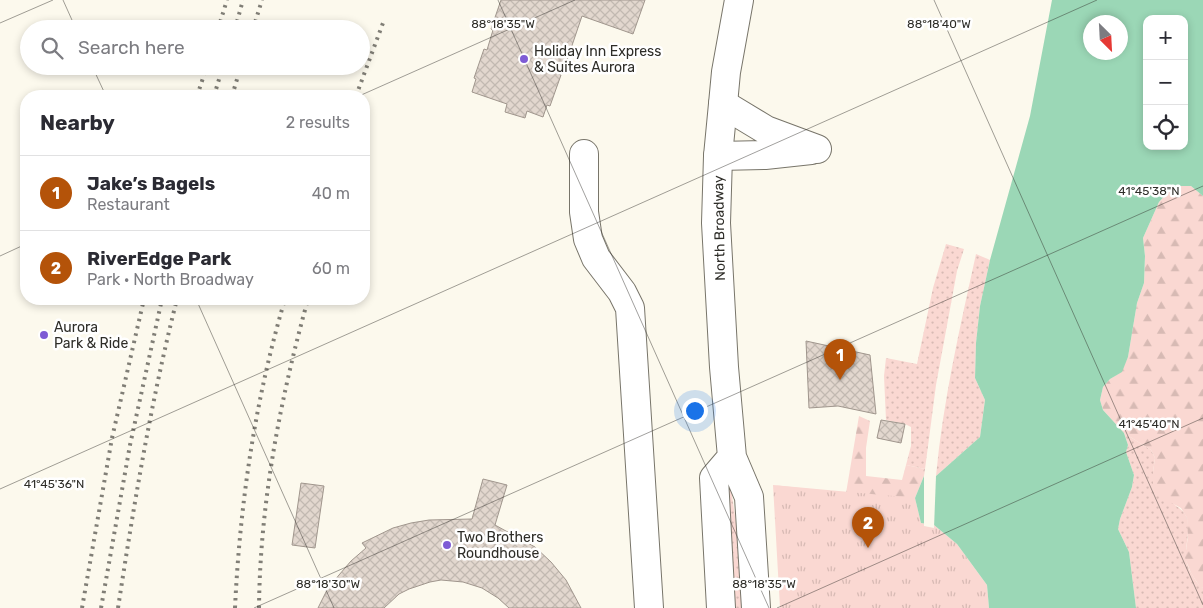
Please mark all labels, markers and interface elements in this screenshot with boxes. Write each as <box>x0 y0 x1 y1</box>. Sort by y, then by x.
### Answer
north arrow <box>1083 15 1128 60</box>
map controls <box>1143 15 1188 150</box>
button: + <box>1143 15 1188 60</box>
text: 88°18'35"W <box>471 17 535 31</box>
text: 88°18'40"W <box>907 17 971 31</box>
search box <box>20 20 370 75</box>
icon: search <box>38 34 66 62</box>
text: Search here <box>78 36 185 59</box>
place label: Holiday Inn Express & Suites Aurora <box>534 43 661 76</box>
marker: Holiday Inn Express & Suites Aurora <box>518 53 530 65</box>
button: − <box>1143 60 1188 105</box>
button: locate <box>1143 105 1188 150</box>
text: Nearby <box>40 110 115 135</box>
text: 2 results <box>286 113 350 132</box>
text: Jake’s Bagels <box>87 172 215 195</box>
street label: North Broadway <box>710 175 729 281</box>
text: 1 <box>52 184 60 203</box>
text: 40 m <box>312 184 350 203</box>
text: 41°45'38"N <box>1118 184 1180 198</box>
text: Restaurant <box>87 195 170 214</box>
text: RiverEdge Park <box>87 247 231 270</box>
text: 2 <box>51 259 61 278</box>
text: 60 m <box>312 259 350 278</box>
text: Park · North Broadway <box>87 270 254 289</box>
place label: Aurora Park & Ride <box>54 319 128 352</box>
marker: Aurora Park & Ride <box>38 329 50 341</box>
pin: 1 <box>824 339 856 380</box>
your location <box>682 398 708 424</box>
text: 41°45'40"N <box>1119 417 1179 431</box>
text: 41°45'36"N <box>24 477 84 491</box>
pin: 2 <box>852 507 884 548</box>
place label: Two Brothers Roundhouse <box>457 529 543 562</box>
marker: Two Brothers Roundhouse <box>441 539 453 551</box>
text: 88°18'30"W <box>296 577 360 591</box>
text: 88°18'35"W <box>732 577 796 591</box>

